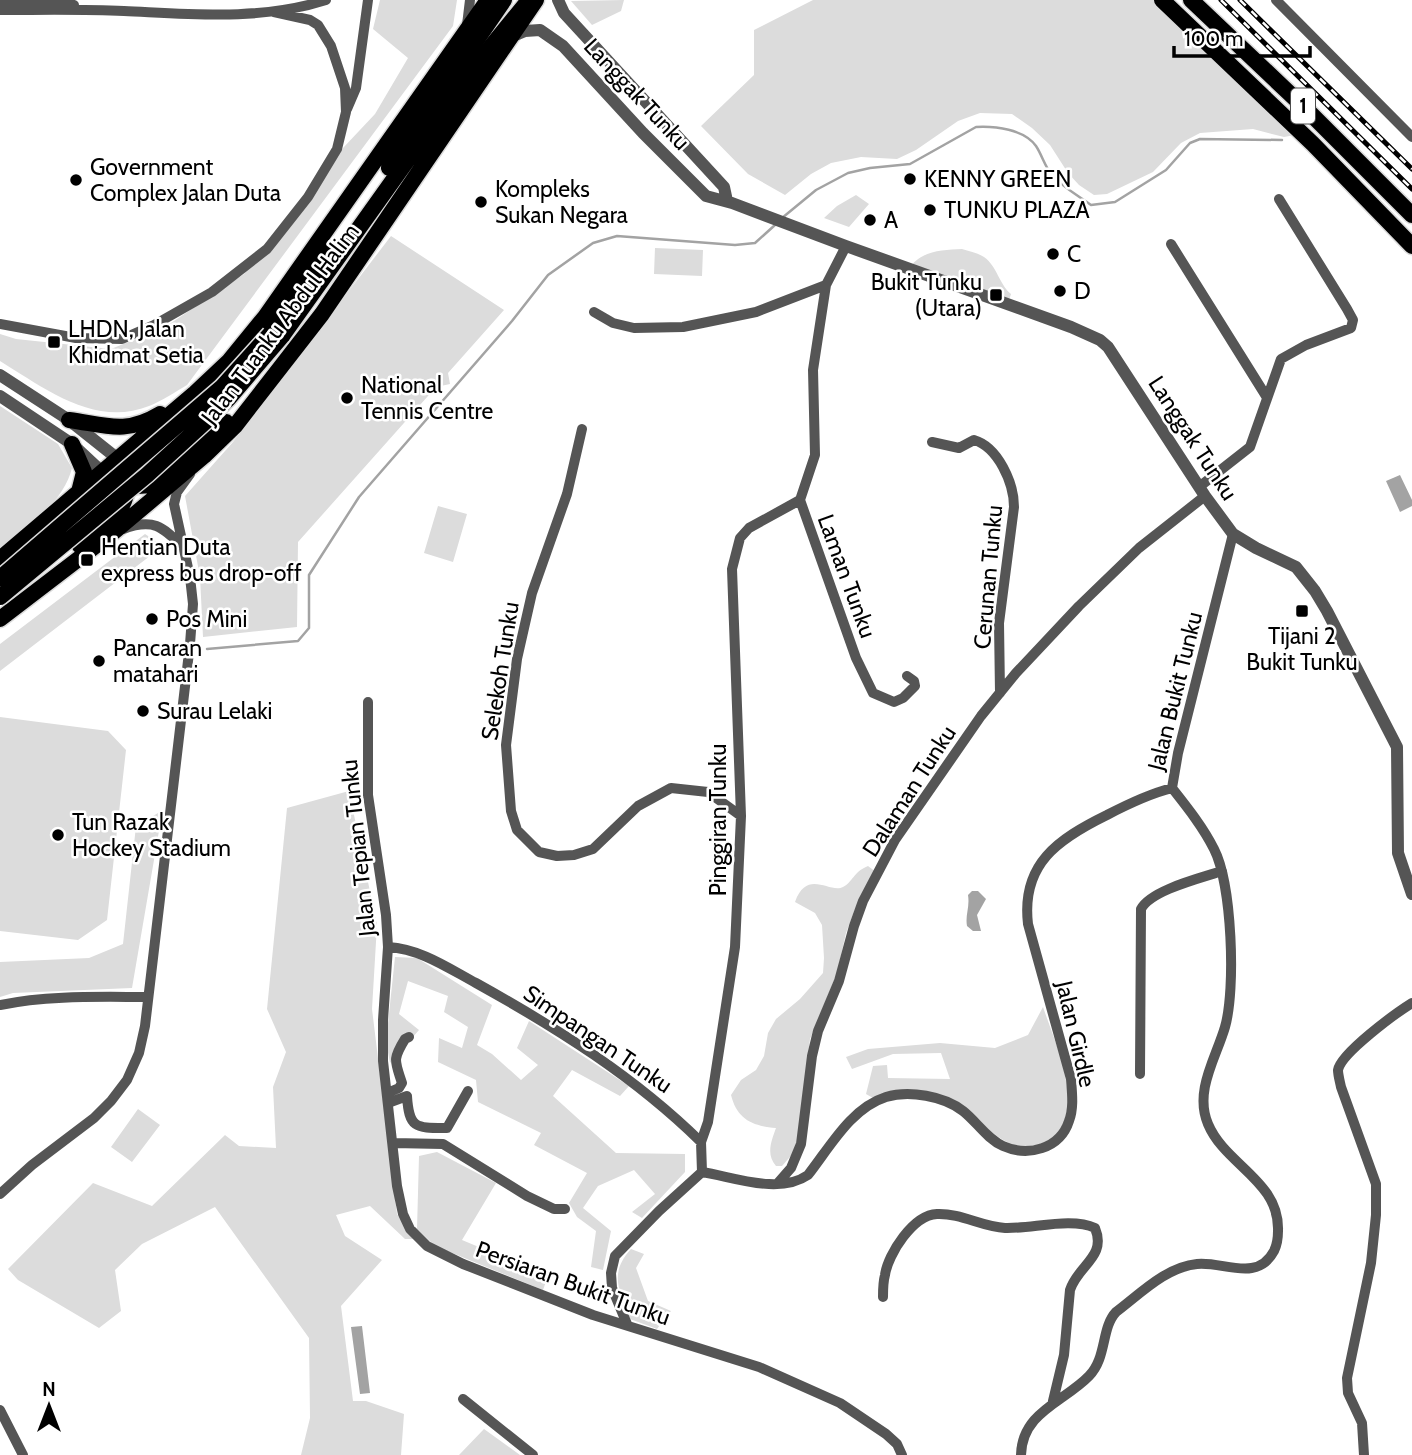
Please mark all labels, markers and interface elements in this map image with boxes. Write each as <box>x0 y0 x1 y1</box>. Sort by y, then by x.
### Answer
scale bar <box>1174 14 1310 58</box>
text: 100 m <box>1184 26 1243 51</box>
street label: Langgak Tunku <box>578 32 696 156</box>
road number: 1 <box>1291 88 1315 124</box>
place label: Government Complex Jalan Duta <box>90 153 281 207</box>
place label: KENNY GREEN <box>924 165 1071 193</box>
marker: KENNY GREEN <box>902 171 918 187</box>
marker: Government Complex Jalan Duta <box>68 172 84 188</box>
place label: Kompleks Sukan Negara <box>495 175 628 229</box>
marker: Kompleks Sukan Negara <box>473 194 489 210</box>
place label: TUNKU PLAZA <box>944 196 1090 224</box>
marker: TUNKU PLAZA <box>922 202 938 218</box>
place label: A <box>884 206 898 234</box>
marker: A <box>862 212 878 228</box>
street label: Jalan Tuanku Abdul Halim <box>195 218 365 431</box>
place label: C <box>1067 240 1081 268</box>
marker: C <box>1045 246 1061 262</box>
place label: Bukit Tunku (Utara) <box>871 268 982 322</box>
place label: D <box>1074 277 1091 305</box>
marker: D <box>1052 283 1068 299</box>
marker: Bukit Tunku (Utara) <box>988 287 1004 303</box>
place label: LHDN, Jalan Khidmat Setia <box>68 315 204 369</box>
marker: LHDN, Jalan Khidmat Setia <box>46 334 62 350</box>
place label: National Tennis Centre <box>361 371 494 425</box>
street label: Langgak Tunku <box>1142 371 1244 505</box>
marker: National Tennis Centre <box>339 390 355 406</box>
street label: Cerunan Tunku <box>968 504 1008 650</box>
street label: Laman Tunku <box>812 510 882 642</box>
place label: Hentian Duta express bus drop-off <box>101 533 302 587</box>
marker: Hentian Duta express bus drop-off <box>79 552 95 568</box>
street label: Selekoh Tunku <box>475 600 525 742</box>
marker: Tijani 2 Bukit Tunku <box>1294 603 1310 619</box>
place label: Pos Mini <box>166 605 247 633</box>
street label: Jalan Bukit Tunku <box>1142 609 1208 774</box>
marker: Pos Mini <box>144 611 160 627</box>
place label: Tijani 2 Bukit Tunku <box>1246 622 1358 676</box>
place label: Pancaran matahari <box>113 634 202 688</box>
marker: Pancaran matahari <box>91 653 107 669</box>
place label: Surau Lelaki <box>157 697 272 725</box>
marker: Surau Lelaki <box>135 703 151 719</box>
street label: Dalaman Tunku <box>856 720 962 862</box>
street label: Pinggiran Tunku <box>704 744 732 896</box>
street label: Jalan Tepian Tunku <box>335 758 381 939</box>
place label: Tun Razak Hockey Stadium <box>72 808 231 862</box>
marker: Tun Razak Hockey Stadium <box>50 827 66 843</box>
street label: Jalan Girdle <box>1050 977 1102 1090</box>
street label: Simpangan Tunku <box>518 979 678 1099</box>
street label: Persiaran Bukit Tunku <box>472 1235 674 1331</box>
north arrow <box>14 1371 84 1441</box>
text: N <box>42 1378 56 1401</box>

